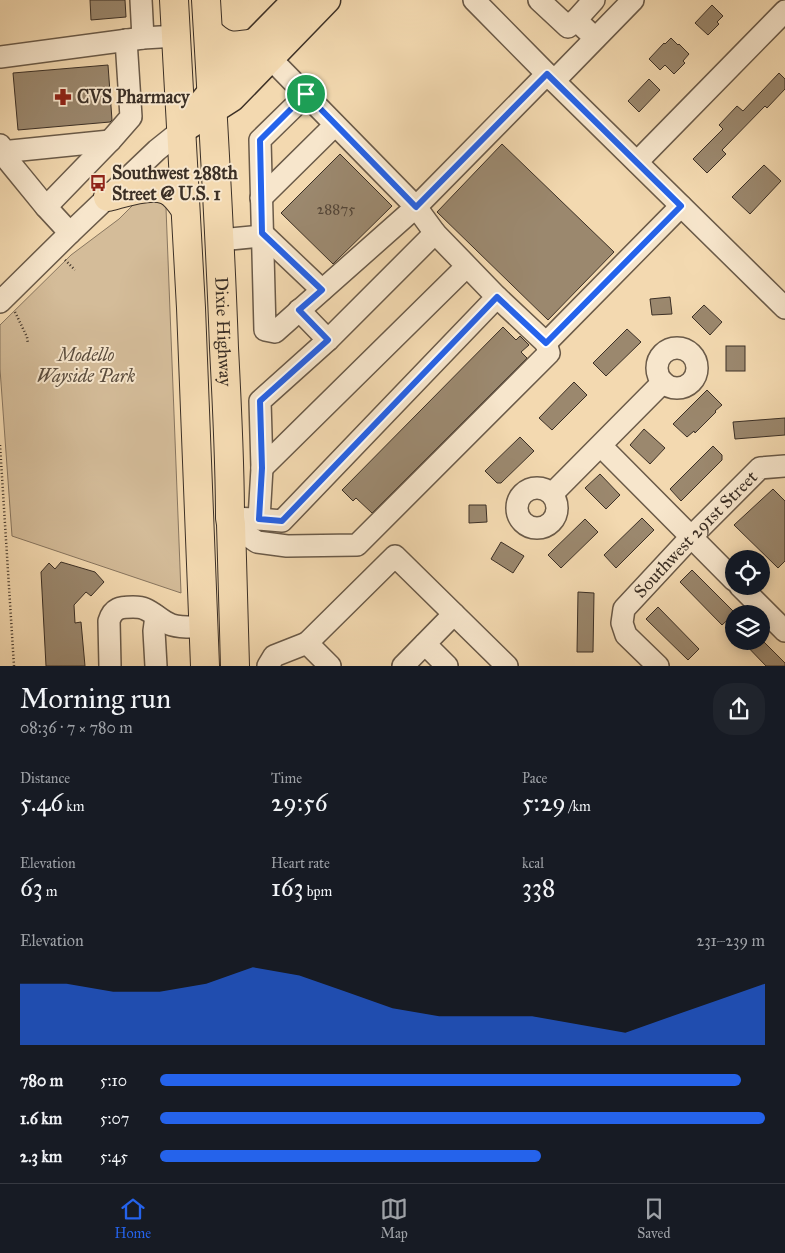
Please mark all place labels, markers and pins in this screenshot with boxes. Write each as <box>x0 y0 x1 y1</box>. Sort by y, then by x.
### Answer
pin <box>285 73 327 115</box>
place label: CVS Pharmacy <box>77 86 191 109</box>
pharmacy icon: CVS Pharmacy <box>53 87 73 107</box>
place label: Southwest 288th Street @ U.S. 1 <box>112 162 239 205</box>
bus stop icon: Southwest 288th Street @ U.S. 1 <box>88 173 108 193</box>

